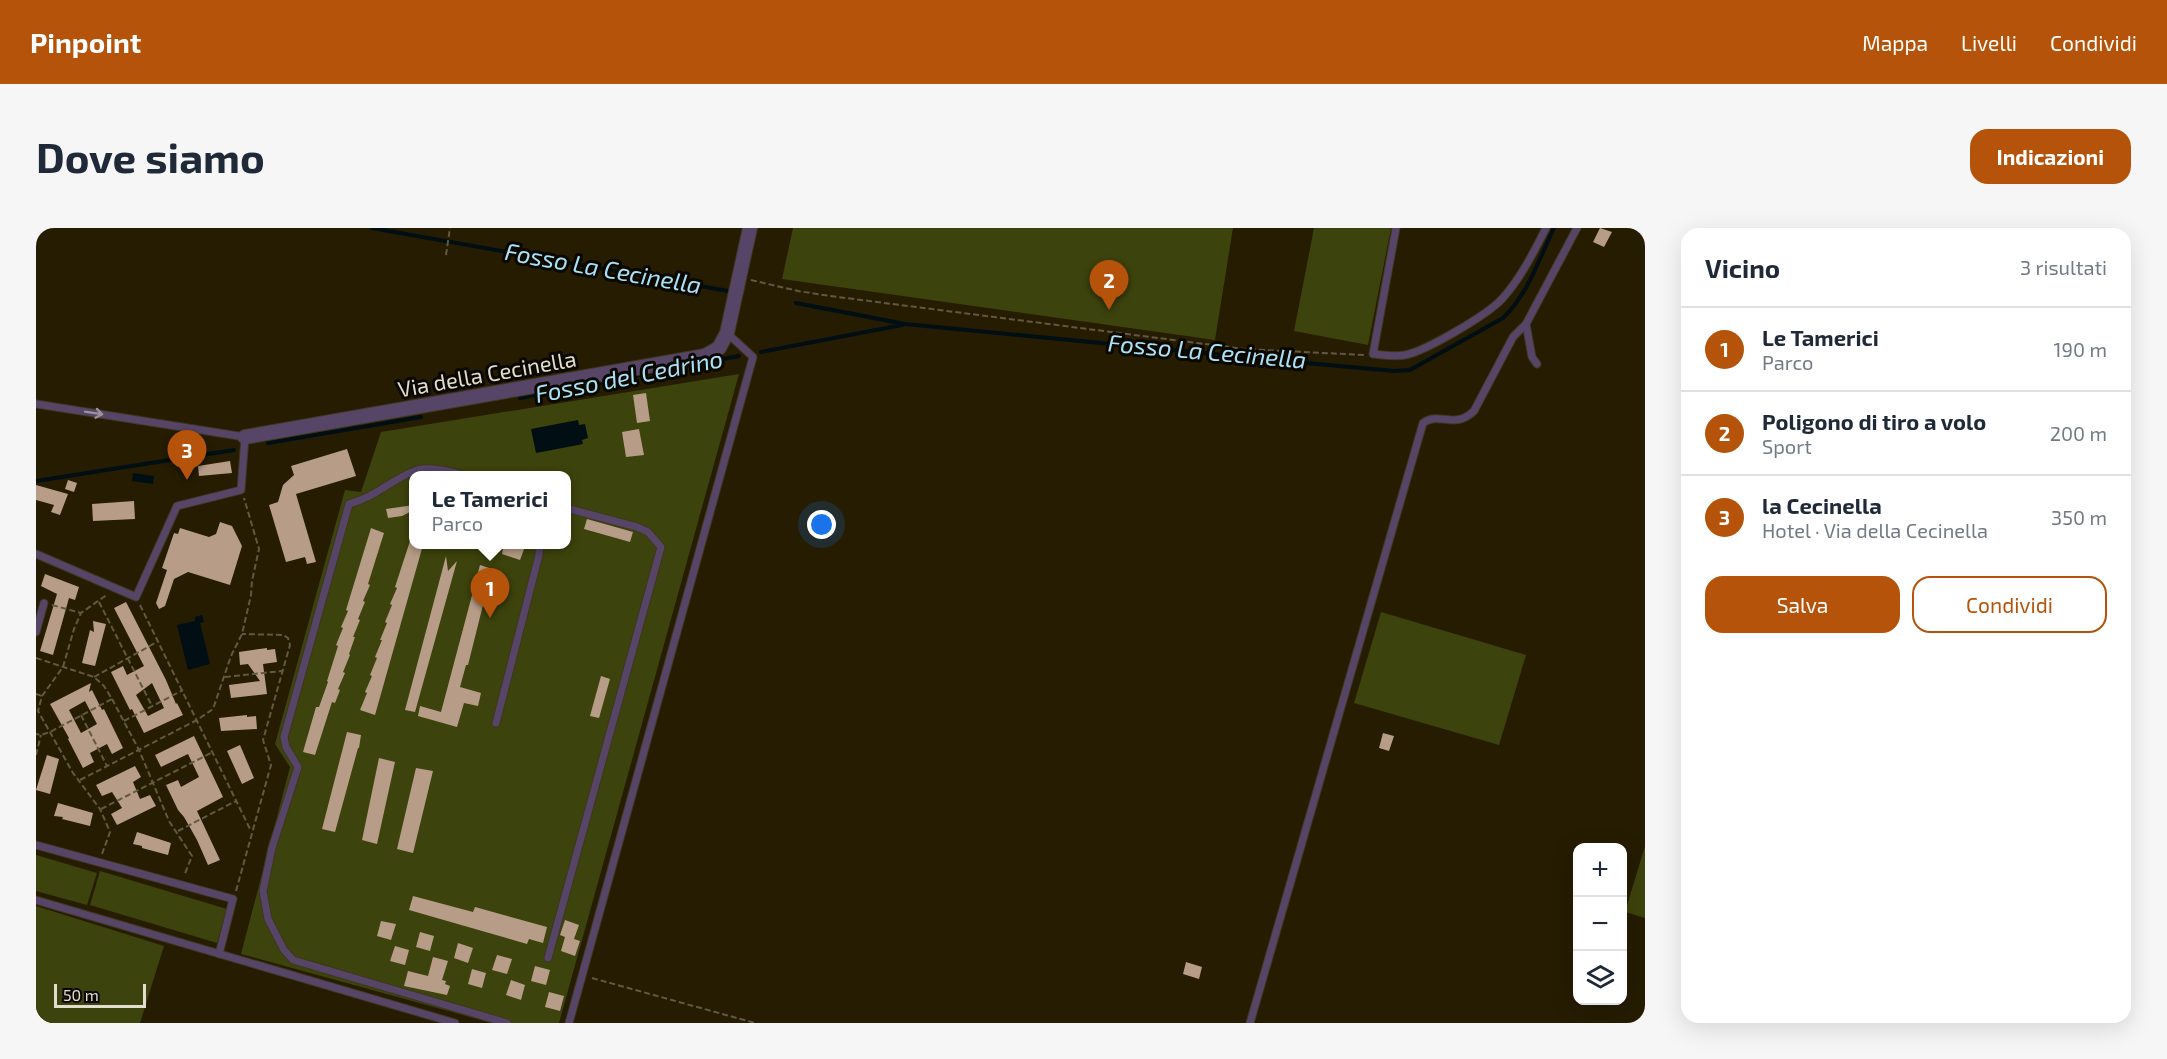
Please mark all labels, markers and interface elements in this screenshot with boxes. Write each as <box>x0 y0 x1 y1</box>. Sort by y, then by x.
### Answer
text: Pinpoint <box>30 25 141 59</box>
text: Mappa <box>1862 30 1928 55</box>
text: Livelli <box>1961 30 2017 55</box>
text: Condividi <box>2050 30 2137 55</box>
button: Indicazioni <box>1970 129 2131 184</box>
text: Dove siamo <box>36 131 265 181</box>
water label: Fosso La Cecinella <box>503 236 704 299</box>
text: Vicino <box>1705 252 1780 283</box>
text: 3 risultati <box>2020 255 2107 279</box>
pin: 2 <box>1090 260 1128 310</box>
text: Le Tamerici <box>1762 324 1879 350</box>
water label: Fosso La Cecinella <box>1107 327 1308 374</box>
text: 1 <box>1720 337 1729 361</box>
text: 190 m <box>2054 337 2107 361</box>
water label: Fosso del Cedrino <box>532 343 725 408</box>
street label: Via della Cecinella <box>396 345 578 402</box>
text: Parco <box>1762 350 1813 374</box>
one-way arrow <box>83 408 103 419</box>
text: Poligono di tiro a volo <box>1762 408 1986 434</box>
text: 2 <box>1719 421 1730 445</box>
text: 200 m <box>2050 421 2107 445</box>
pin: 3 <box>168 430 206 480</box>
text: Sport <box>1762 434 1812 458</box>
popup <box>409 471 571 549</box>
text: Le Tamerici <box>432 485 548 511</box>
text: la Cecinella <box>1762 492 1882 518</box>
text: 3 <box>1719 505 1730 529</box>
text: 350 m <box>2051 505 2107 529</box>
your location <box>807 510 836 539</box>
text: Parco <box>432 511 483 535</box>
text: Hotel · Via della Cecinella <box>1762 518 1988 542</box>
pin: 1 <box>470 568 510 618</box>
button: Salva <box>1705 576 1900 633</box>
button: Condividi <box>1912 576 2107 633</box>
map controls <box>1573 843 1627 1005</box>
button: + <box>1573 843 1627 897</box>
button: − <box>1573 897 1627 951</box>
button: layers <box>1573 951 1627 1005</box>
scale bar <box>54 981 146 1008</box>
text: 50 m <box>63 985 99 1004</box>

